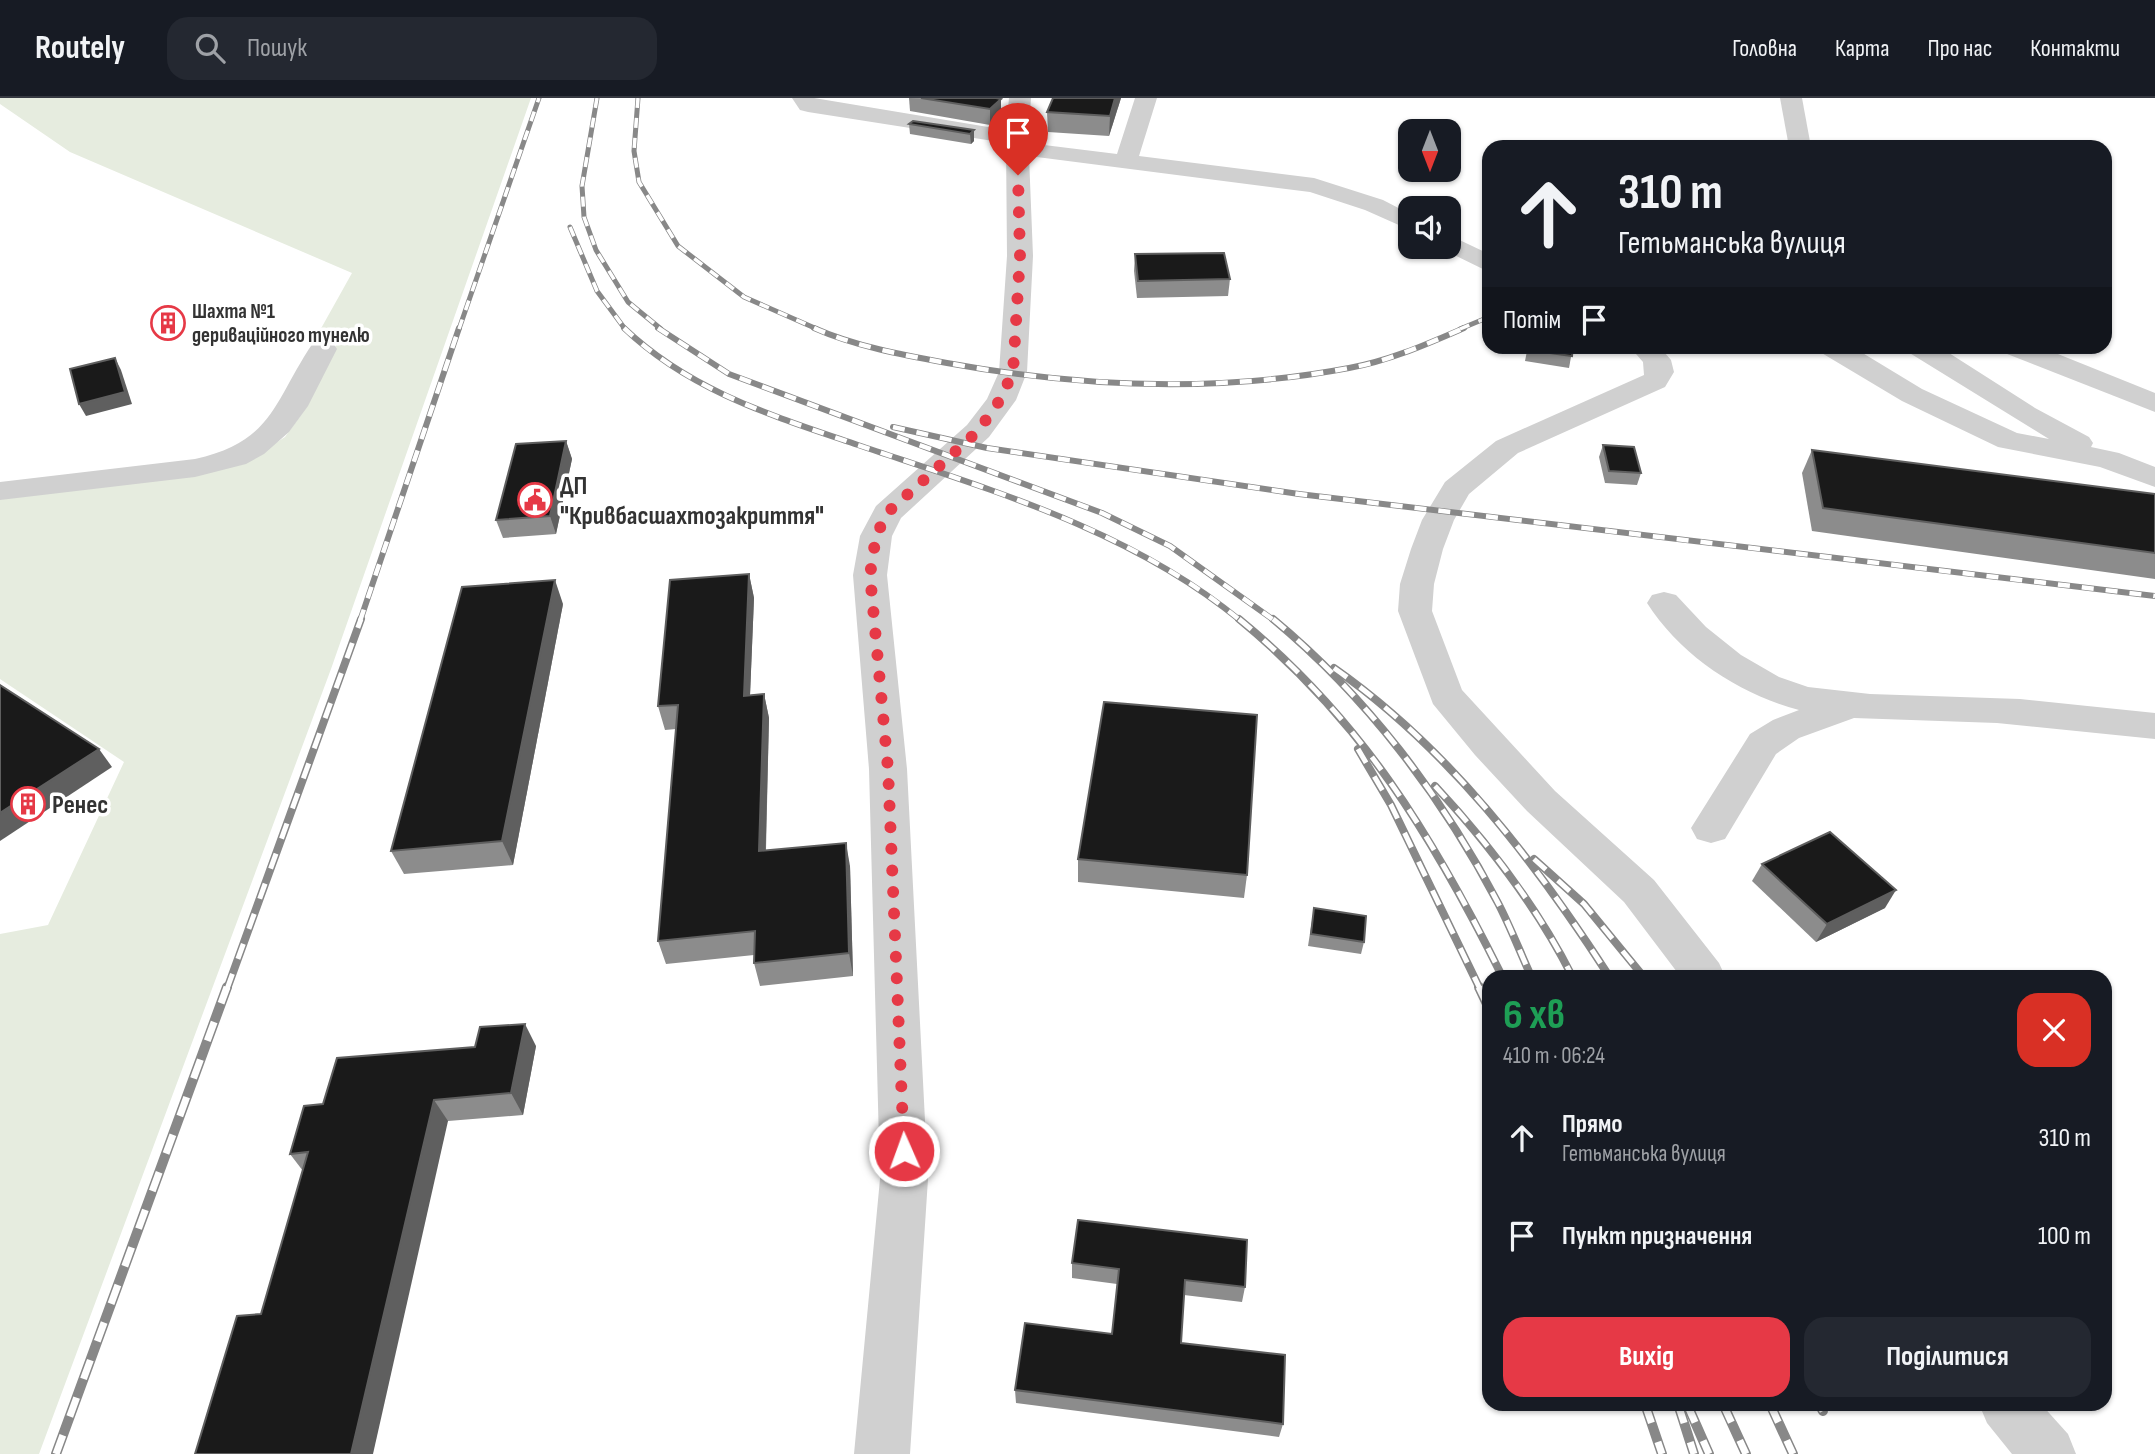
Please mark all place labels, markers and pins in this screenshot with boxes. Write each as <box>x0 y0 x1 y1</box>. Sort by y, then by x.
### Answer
pin <box>988 103 1048 175</box>
place label: Шахта №1 дериваційного тунелю <box>192 299 370 348</box>
building icon: Шахта №1 дериваційного тунелю <box>149 304 187 342</box>
place label: ДП "Кривбасшахтозакриття" <box>560 471 824 532</box>
public building icon: ДП "Кривбасшахтозакриття" <box>516 481 554 519</box>
building icon: Ренес <box>9 785 47 823</box>
place label: Ренес <box>52 790 108 821</box>

